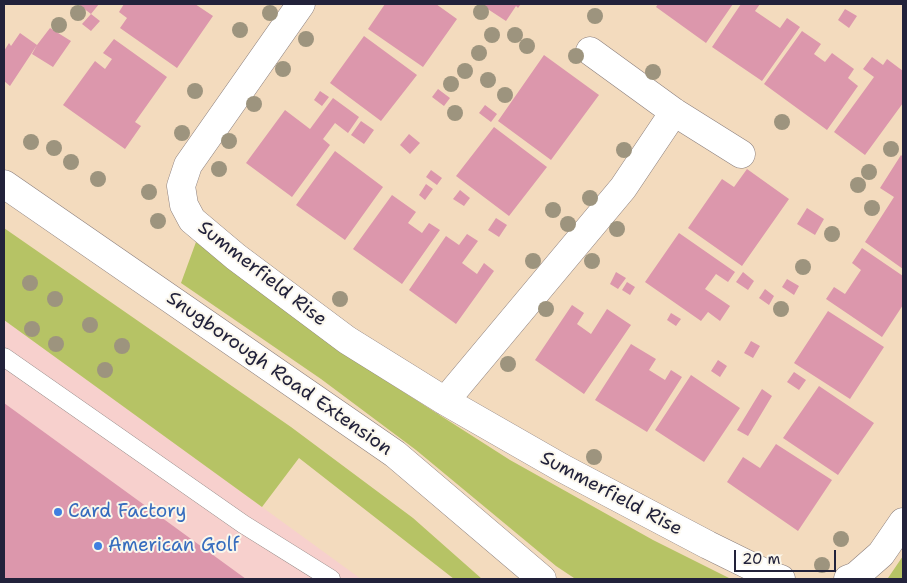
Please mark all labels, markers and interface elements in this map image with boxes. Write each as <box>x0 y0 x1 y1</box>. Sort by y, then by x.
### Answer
street label: Summerfield Rise <box>193 217 331 331</box>
street label: Snugborough Road Extension <box>162 287 396 461</box>
street label: Summerfield Rise <box>536 447 686 541</box>
place label: Card Factory <box>68 501 187 523</box>
marker: Card Factory <box>52 506 64 518</box>
place label: American Golf <box>108 535 239 557</box>
marker: American Golf <box>92 540 104 552</box>
scale bar <box>737 540 840 572</box>
text: 20 m <box>742 549 781 569</box>

